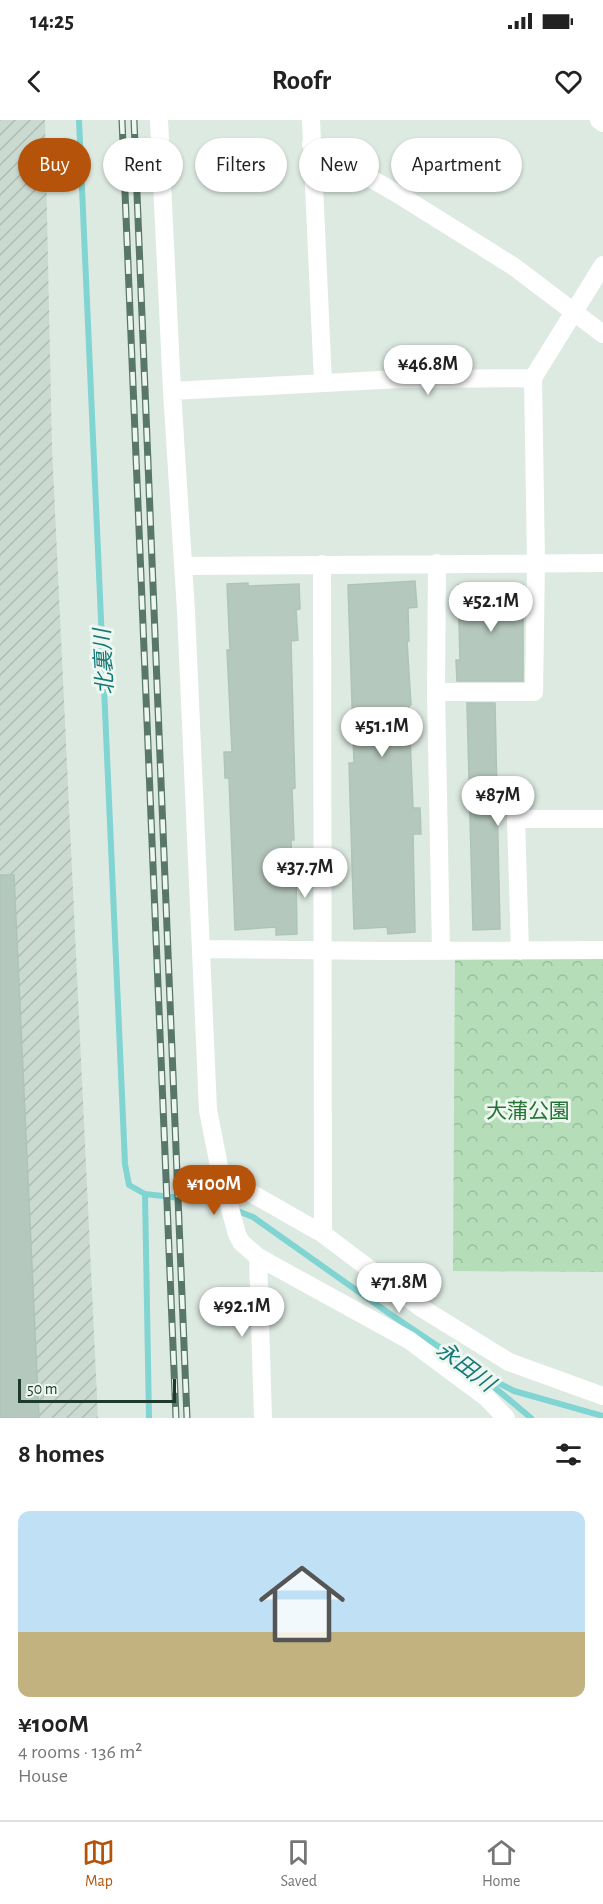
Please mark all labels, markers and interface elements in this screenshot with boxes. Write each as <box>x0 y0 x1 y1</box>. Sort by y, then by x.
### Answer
text: 14:25 <box>30 10 74 32</box>
icon: back <box>18 65 51 98</box>
icon: heart <box>552 65 585 98</box>
text: Roofr <box>272 67 331 94</box>
chip: Buy <box>18 138 91 192</box>
chip: Rent <box>103 138 183 192</box>
chip: Filters <box>195 138 287 192</box>
chip: New <box>299 138 379 192</box>
chip: Apartment <box>391 138 522 192</box>
pin: ¥46.8M <box>379 345 477 396</box>
text: ¥46.8M <box>398 354 458 374</box>
pin: ¥52.1M <box>442 582 540 633</box>
text: ¥52.1M <box>463 591 519 611</box>
water label: 北裏川 <box>90 626 117 696</box>
pin: ¥51.1M <box>333 707 431 758</box>
text: ¥51.1M <box>355 716 409 736</box>
pin: ¥87M <box>462 776 534 827</box>
text: ¥87M <box>476 785 520 805</box>
pin: ¥37.7M <box>256 848 354 899</box>
text: ¥37.7M <box>277 857 333 877</box>
park label: 大蒲公園 <box>486 1100 570 1122</box>
pin: ¥100M <box>172 1165 256 1216</box>
text: ¥100M <box>187 1174 241 1194</box>
pin: ¥71.8M <box>350 1263 448 1314</box>
text: ¥71.8M <box>371 1272 427 1292</box>
pin: ¥92.1M <box>193 1287 291 1338</box>
text: ¥92.1M <box>213 1296 271 1316</box>
water label: 永田川 <box>432 1337 501 1397</box>
scale bar <box>18 1376 176 1404</box>
text: 50 m <box>27 1381 58 1397</box>
icon: filters <box>552 1438 585 1471</box>
text: 8 homes <box>18 1441 105 1467</box>
icon: home <box>248 1550 356 1658</box>
text: ¥100M <box>18 1711 89 1737</box>
text: 4 rooms · 136 m² <box>18 1742 142 1762</box>
text: House <box>18 1766 68 1786</box>
tab: Map <box>82 1836 115 1891</box>
tab: Saved <box>280 1836 317 1891</box>
tab: Home <box>482 1836 521 1891</box>

